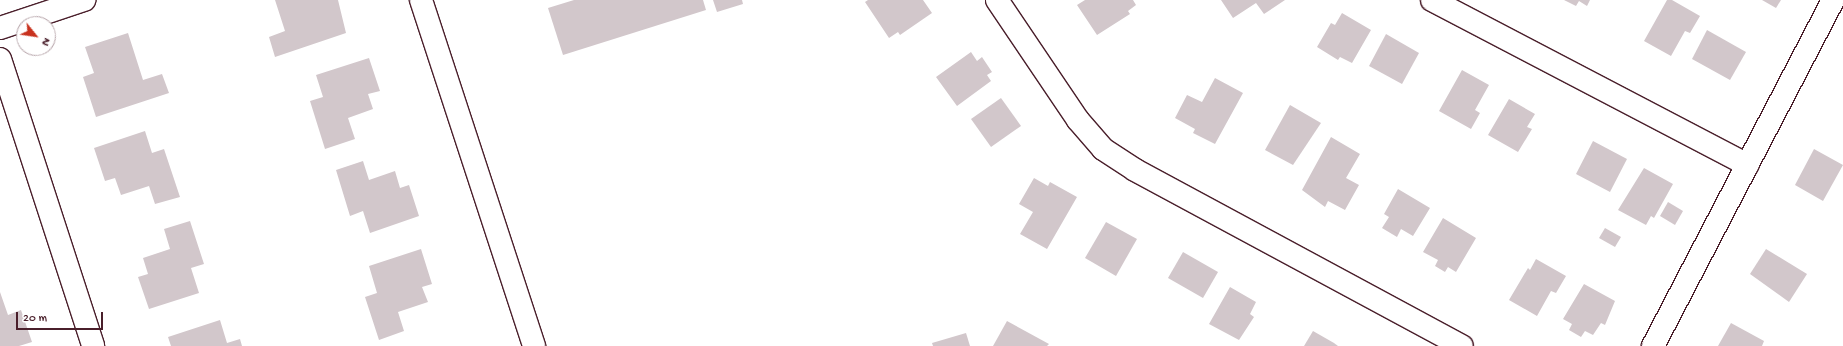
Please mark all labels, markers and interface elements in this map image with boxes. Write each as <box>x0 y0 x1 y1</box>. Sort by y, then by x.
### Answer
north arrow <box>16 16 56 56</box>
text: N <box>39 35 53 48</box>
scale bar <box>18 304 105 330</box>
text: 20 m <box>23 312 47 326</box>

